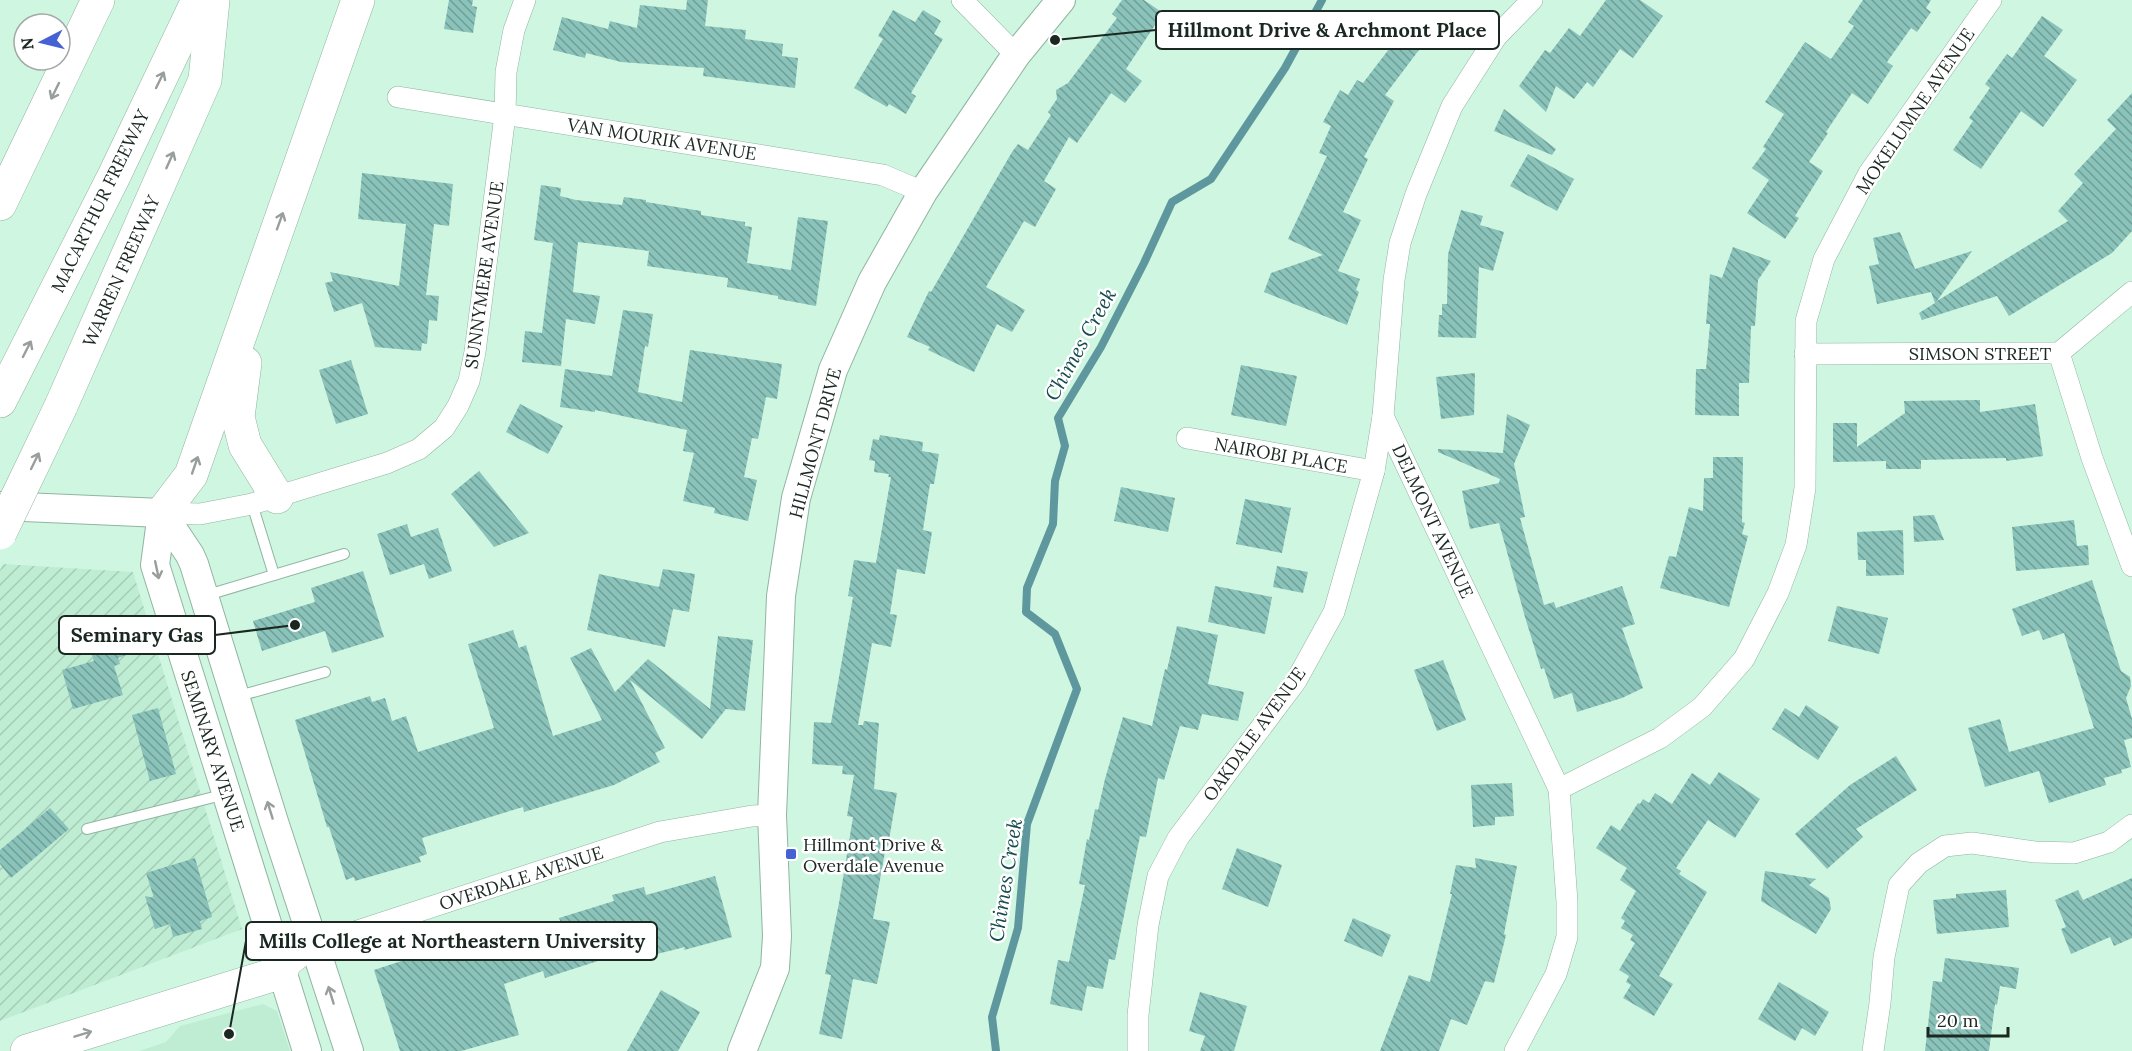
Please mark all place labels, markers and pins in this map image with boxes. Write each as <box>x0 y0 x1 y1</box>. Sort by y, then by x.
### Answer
callout: Hillmont Drive & Archmont Place <box>1156 11 1499 49</box>
callout: Seminary Gas <box>59 616 215 654</box>
place label: Hillmont Drive & Overdale Avenue <box>803 833 944 877</box>
marker: Hillmont Drive & Overdale Avenue <box>784 847 798 861</box>
callout: Mills College at Northeastern University <box>246 922 657 960</box>

